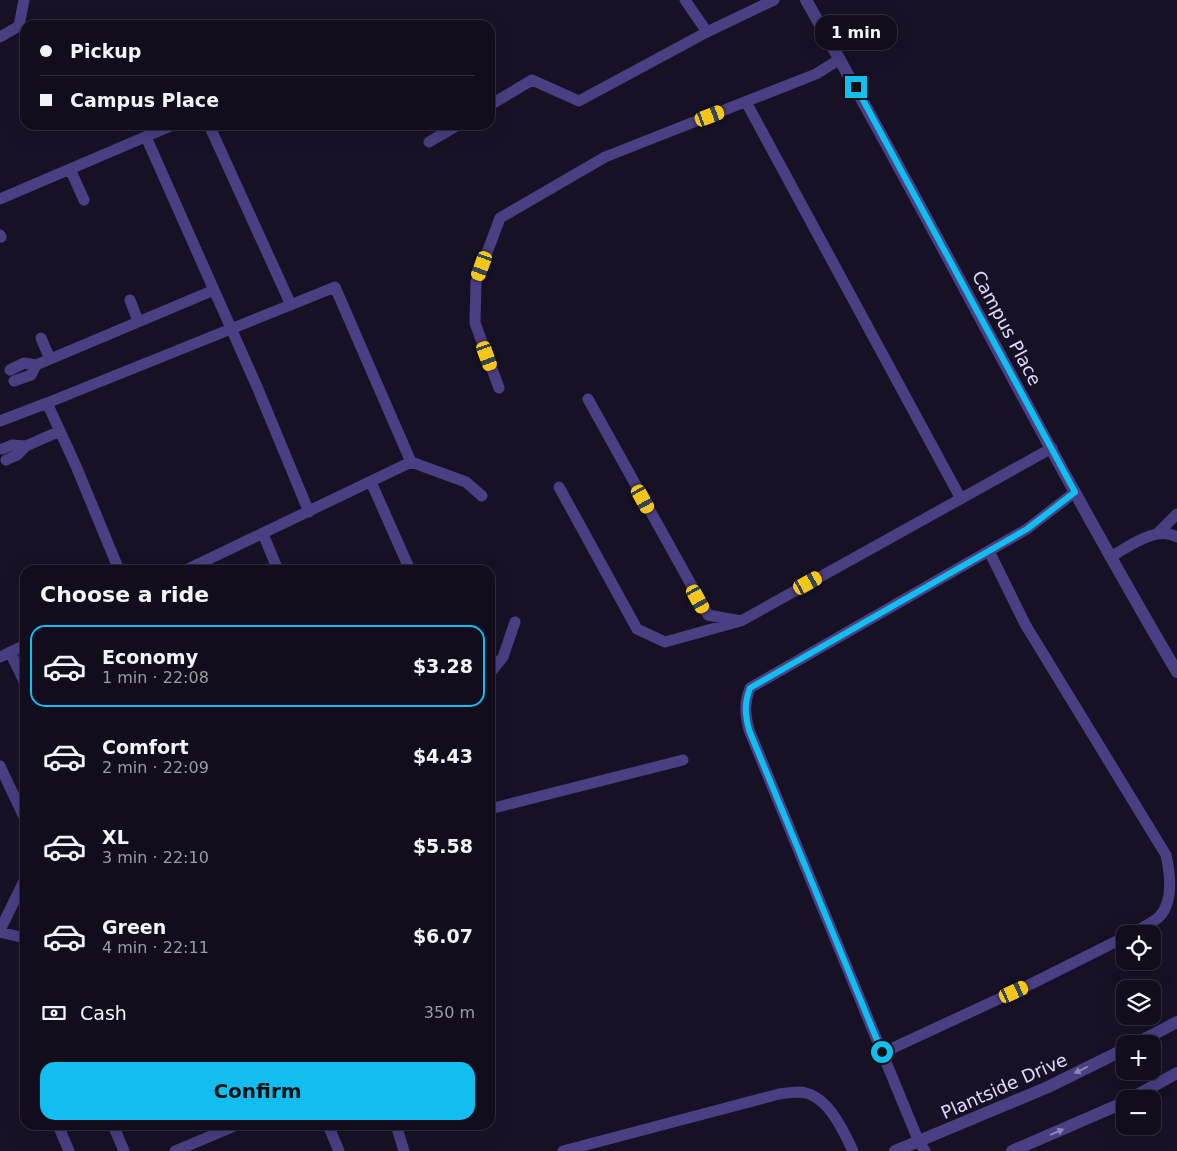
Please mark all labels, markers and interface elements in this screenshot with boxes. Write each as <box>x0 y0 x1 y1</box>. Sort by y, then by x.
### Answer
callout: 1 min <box>815 14 897 49</box>
text: 1 min <box>831 23 881 42</box>
text: Pickup <box>70 40 141 62</box>
route end <box>845 76 867 98</box>
text: Campus Place <box>70 89 219 111</box>
car <box>693 104 726 128</box>
car <box>469 249 494 283</box>
street label: Campus Place <box>968 267 1046 389</box>
car <box>474 339 499 373</box>
car <box>629 482 656 516</box>
car <box>791 569 824 597</box>
text: Choose a ride <box>40 582 209 607</box>
car <box>684 582 711 616</box>
icon: car <box>42 644 87 689</box>
text: Economy <box>102 646 198 668</box>
text: $3.28 <box>413 655 473 677</box>
text: 1 min · 22:08 <box>102 668 209 687</box>
icon: car <box>42 734 87 779</box>
text: Comfort <box>102 736 189 758</box>
text: $4.43 <box>413 745 473 767</box>
text: 2 min · 22:09 <box>102 758 209 777</box>
icon: car <box>42 824 87 869</box>
text: XL <box>102 826 129 848</box>
text: $5.58 <box>413 835 473 857</box>
text: 3 min · 22:10 <box>102 848 209 867</box>
icon: car <box>42 914 87 959</box>
text: Green <box>102 916 166 938</box>
text: $6.07 <box>413 925 473 947</box>
map controls <box>1116 925 1161 1135</box>
button: locate <box>1116 925 1161 970</box>
text: 4 min · 22:11 <box>102 938 209 957</box>
car <box>997 979 1030 1005</box>
button: layers <box>1116 980 1161 1025</box>
icon: cash <box>40 999 68 1027</box>
text: Cash <box>80 1002 127 1024</box>
text: 350 m <box>424 1003 475 1022</box>
button: + <box>1116 1035 1161 1080</box>
route start <box>871 1041 893 1063</box>
street label: Plantside Drive <box>938 1049 1070 1123</box>
button: Confirm <box>40 1062 475 1120</box>
one-way arrow <box>1074 1067 1088 1075</box>
button: − <box>1116 1090 1161 1135</box>
one-way arrow <box>1050 1127 1064 1135</box>

